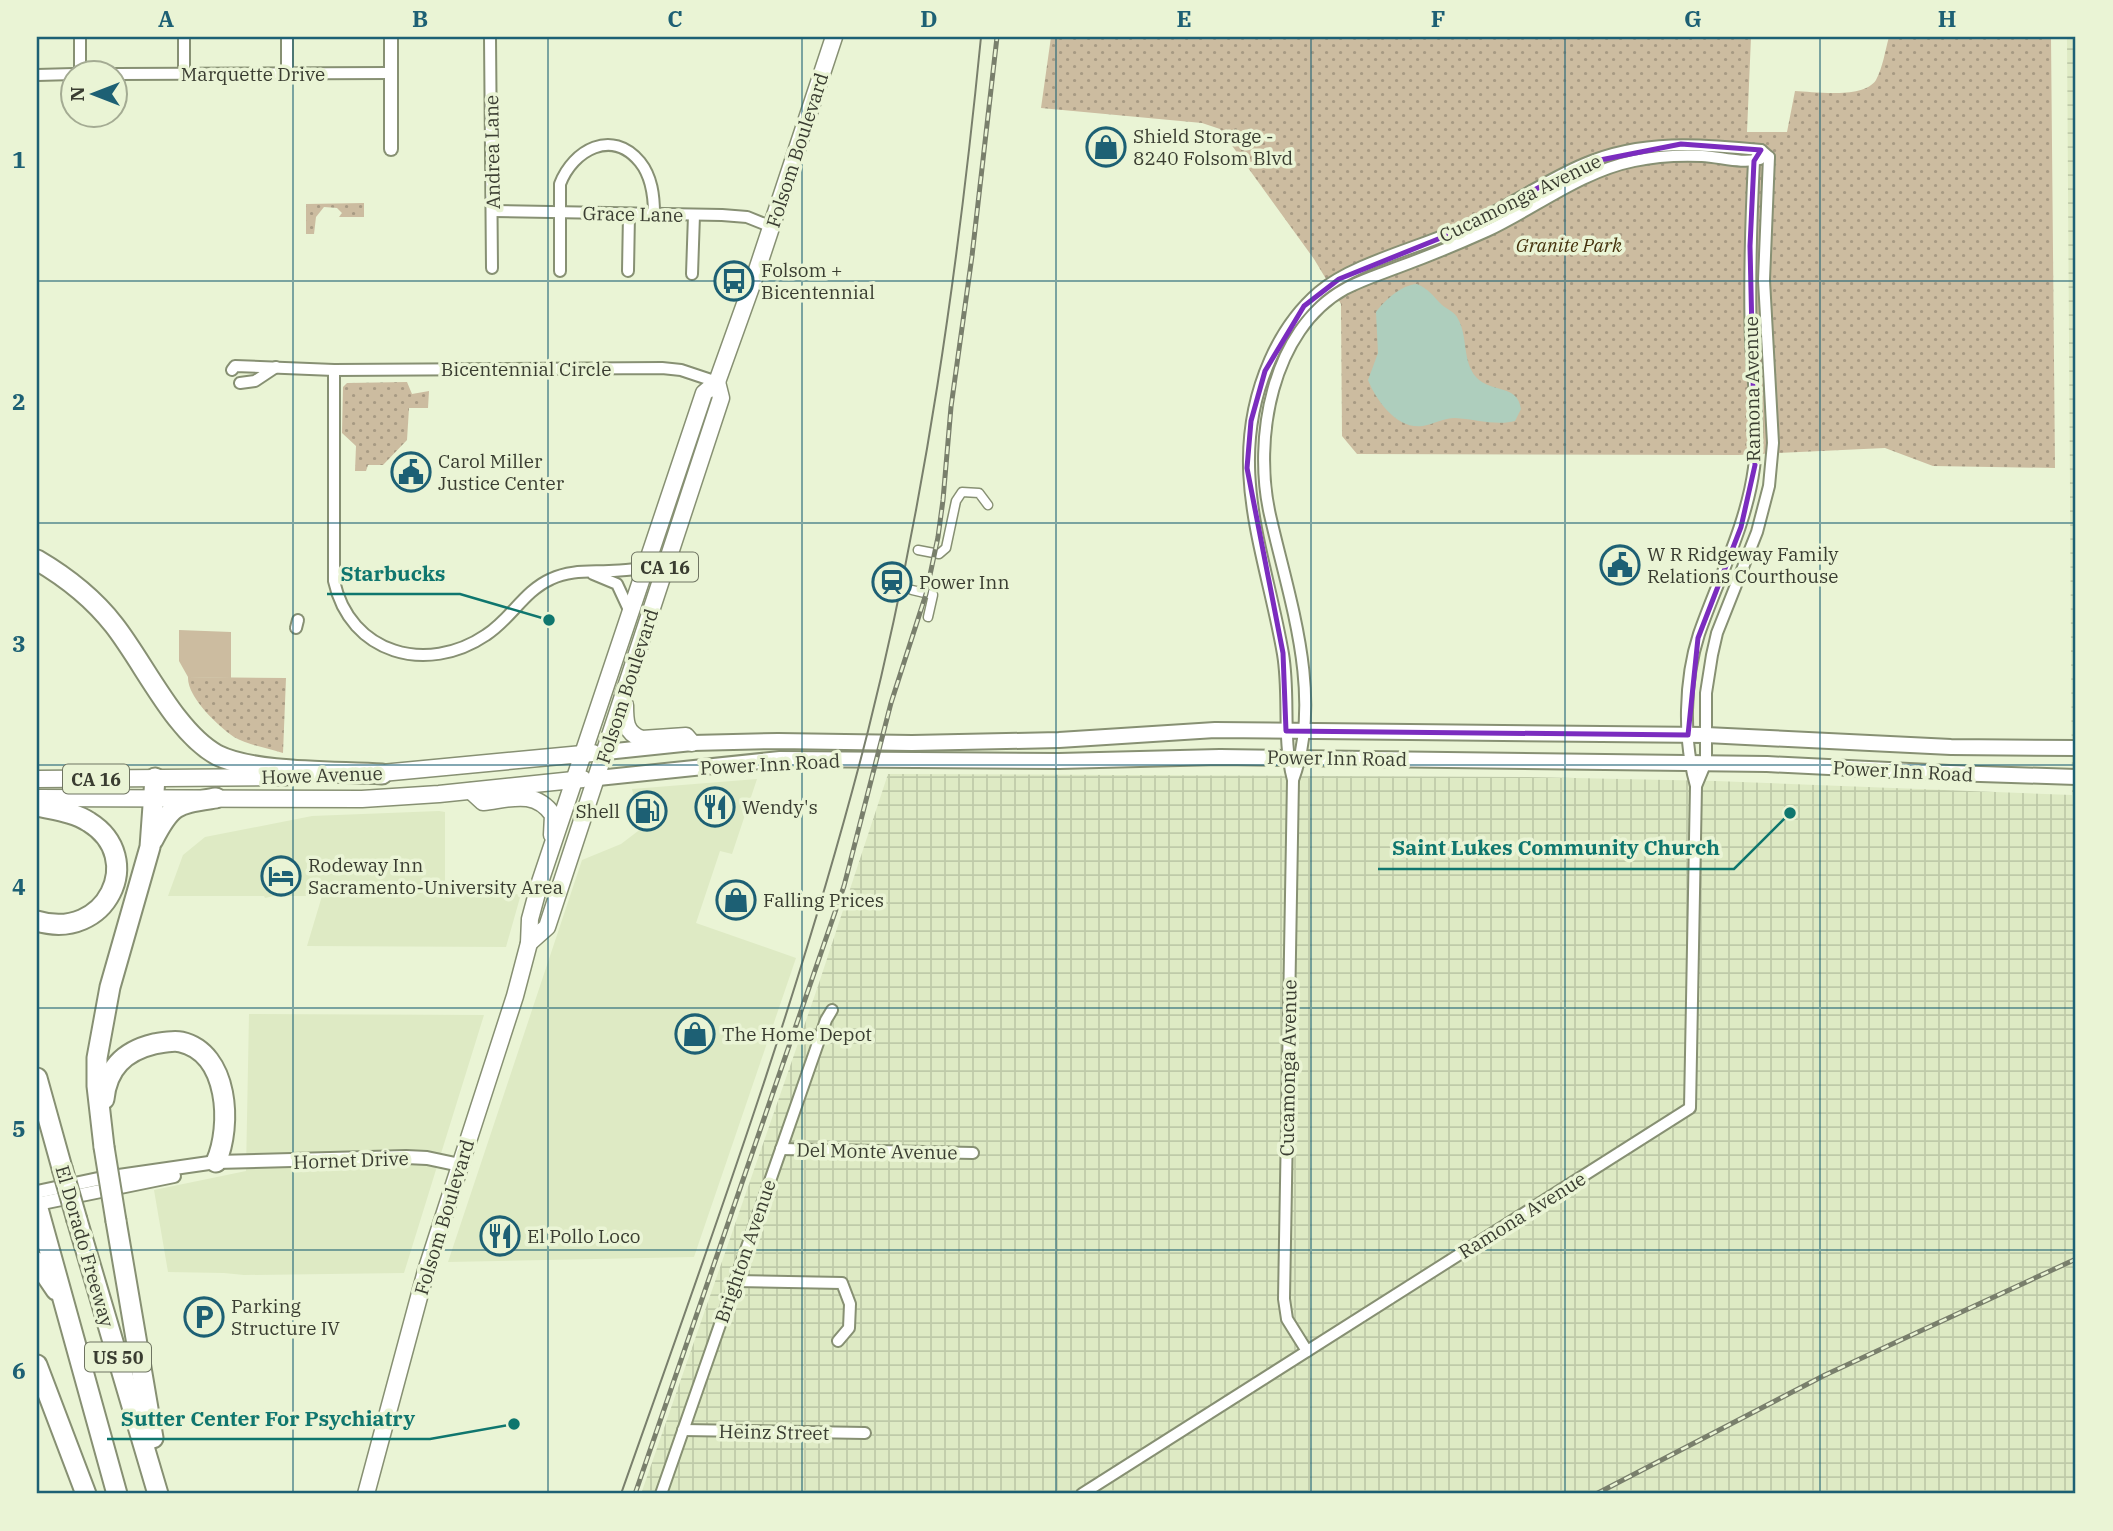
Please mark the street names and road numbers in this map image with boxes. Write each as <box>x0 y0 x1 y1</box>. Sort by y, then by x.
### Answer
street label: Marquette Drive <box>181 62 325 86</box>
street label: Folsom Boulevard <box>761 70 833 230</box>
street label: Andrea Lane <box>479 95 505 209</box>
street label: Cucamonga Avenue <box>1435 148 1605 248</box>
street label: Grace Lane <box>582 201 684 227</box>
street label: Ramona Avenue <box>1739 316 1765 462</box>
street label: Bicentennial Circle <box>441 357 611 381</box>
road number: CA 16 <box>632 552 698 582</box>
street label: Folsom Boulevard <box>591 606 663 766</box>
street label: Power Inn Road <box>1267 745 1407 771</box>
street label: Power Inn Road <box>699 748 841 780</box>
street label: Power Inn Road <box>1832 755 1974 787</box>
street label: Howe Avenue <box>261 761 383 789</box>
road number: CA 16 <box>63 764 129 794</box>
street label: Cucamonga Avenue <box>1274 979 1302 1157</box>
street label: Folsom Boulevard <box>409 1136 479 1298</box>
street label: Del Monte Avenue <box>796 1138 958 1164</box>
street label: Hornet Drive <box>293 1146 409 1174</box>
street label: El Dorado Freeway <box>50 1162 120 1330</box>
street label: Ramona Avenue <box>1454 1166 1590 1264</box>
street label: Brighton Avenue <box>709 1176 781 1326</box>
road number: US 50 <box>85 1342 151 1372</box>
street label: Heinz Street <box>718 1419 830 1445</box>

